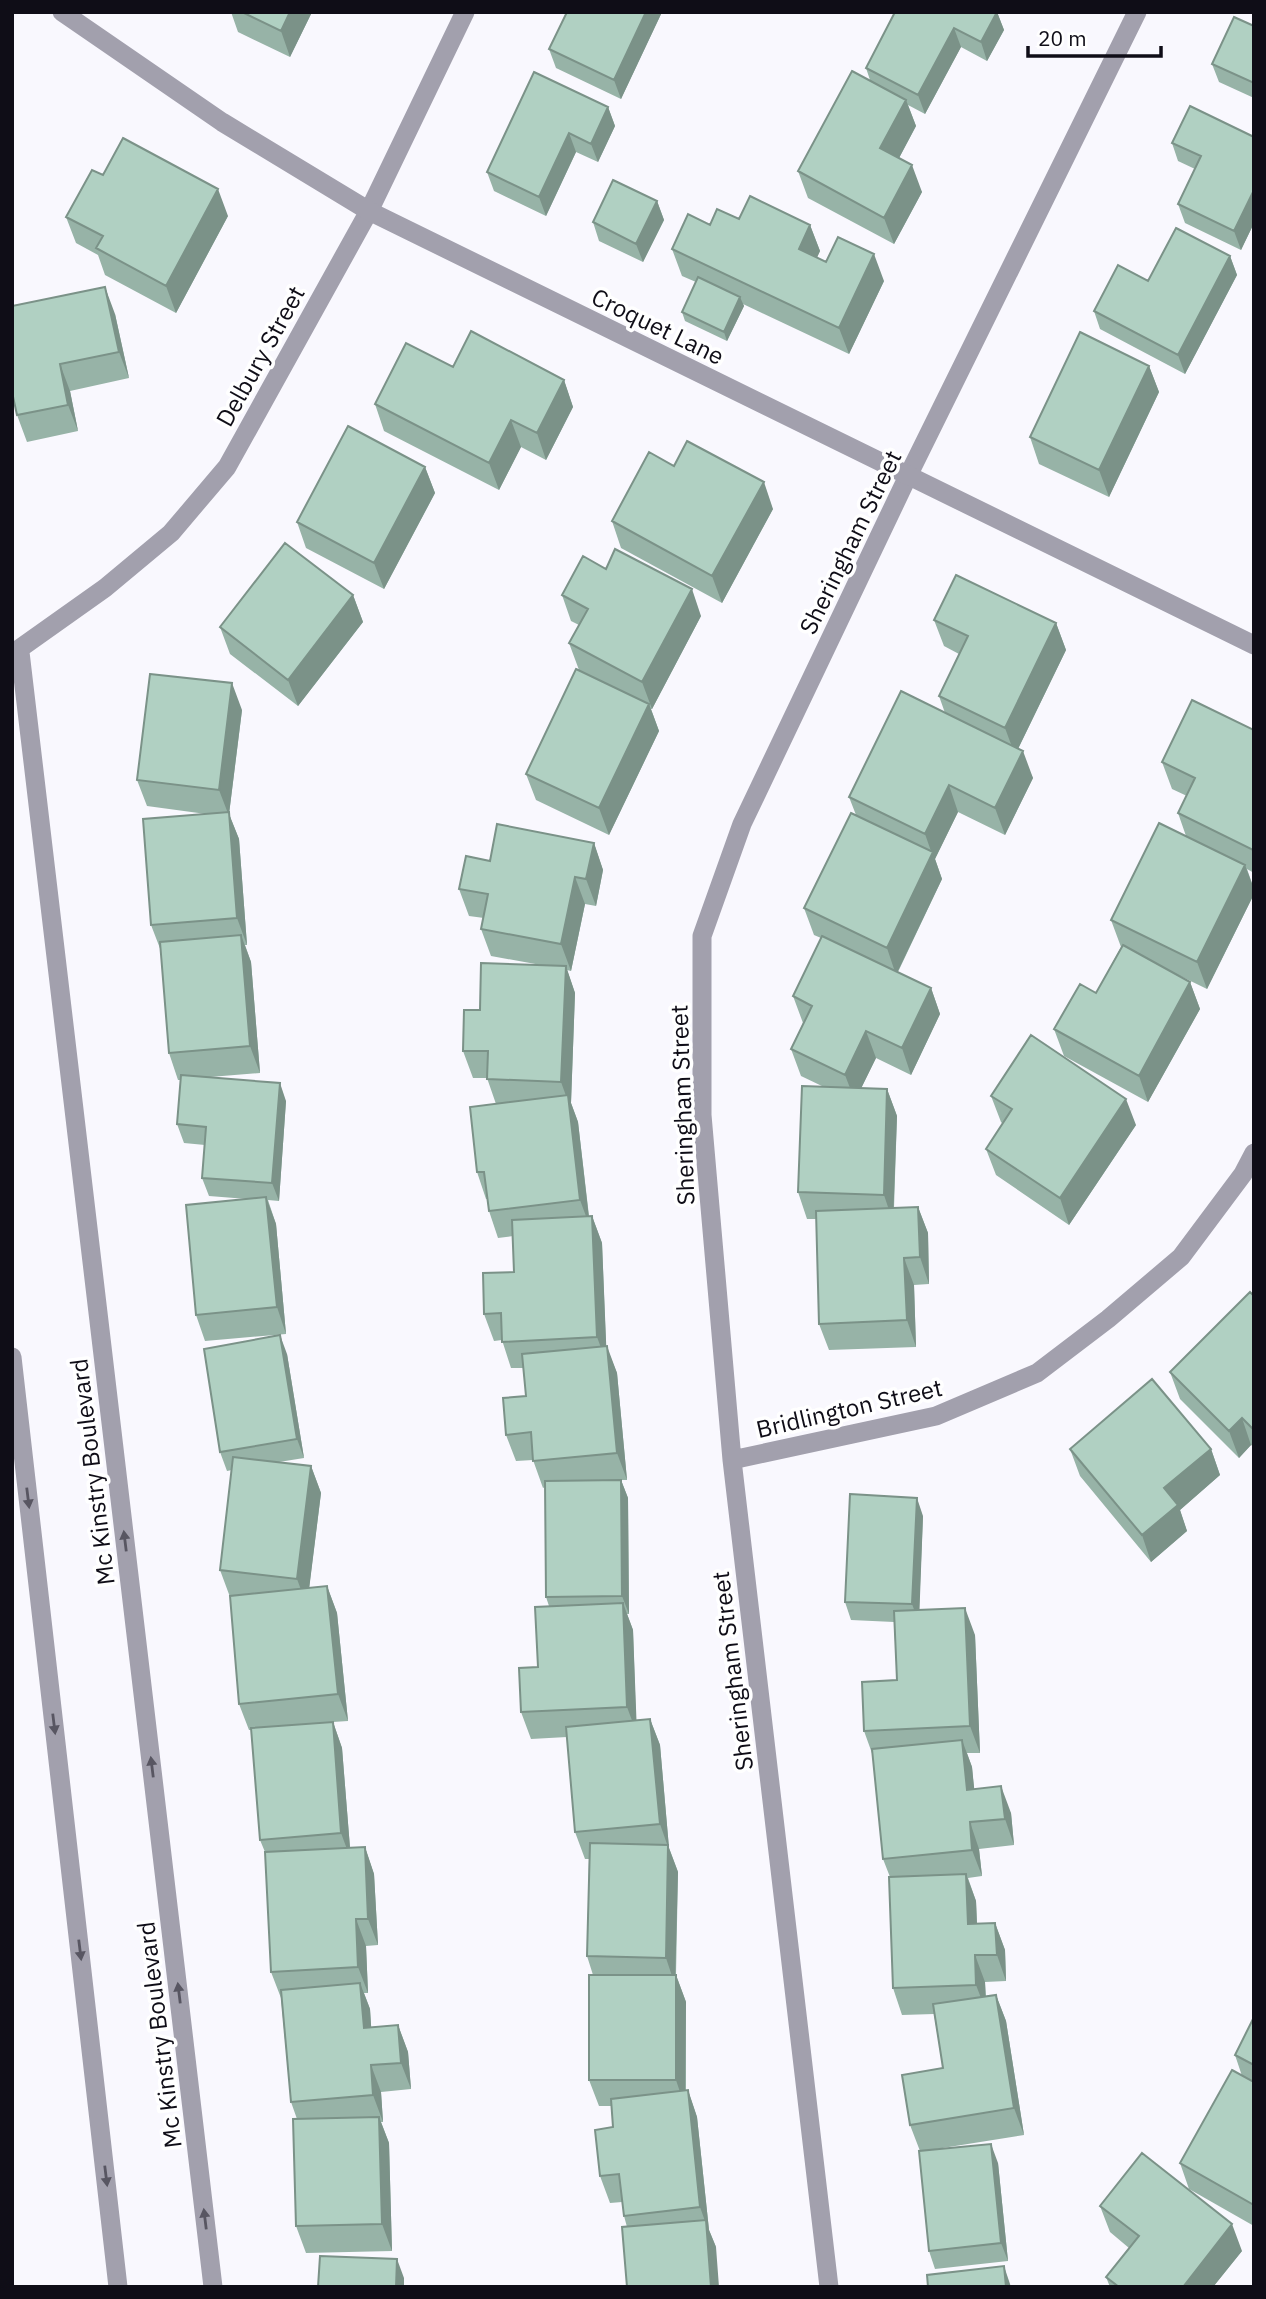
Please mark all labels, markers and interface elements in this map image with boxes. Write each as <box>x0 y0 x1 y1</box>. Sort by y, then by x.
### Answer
scale bar <box>1028 14 1161 58</box>
text: 20 m <box>1038 24 1087 52</box>
street label: Delbury Street <box>208 280 312 432</box>
street label: Croquet Lane <box>587 280 729 372</box>
street label: Sheringham Street <box>792 445 908 639</box>
street label: Sheringham Street <box>663 1004 701 1206</box>
street label: Mc Kinstry Boulevard <box>62 1357 122 1587</box>
street label: Bridlington Street <box>753 1371 945 1445</box>
one-way arrow <box>23 1487 34 1509</box>
one-way arrow <box>120 1530 131 1552</box>
street label: Sheringham Street <box>704 1569 760 1773</box>
one-way arrow <box>49 1713 60 1735</box>
one-way arrow <box>146 1756 157 1778</box>
street label: Mc Kinstry Boulevard <box>129 1920 189 2150</box>
one-way arrow <box>75 1939 86 1961</box>
one-way arrow <box>173 1982 184 2004</box>
one-way arrow <box>100 2165 111 2187</box>
one-way arrow <box>200 2208 211 2230</box>

